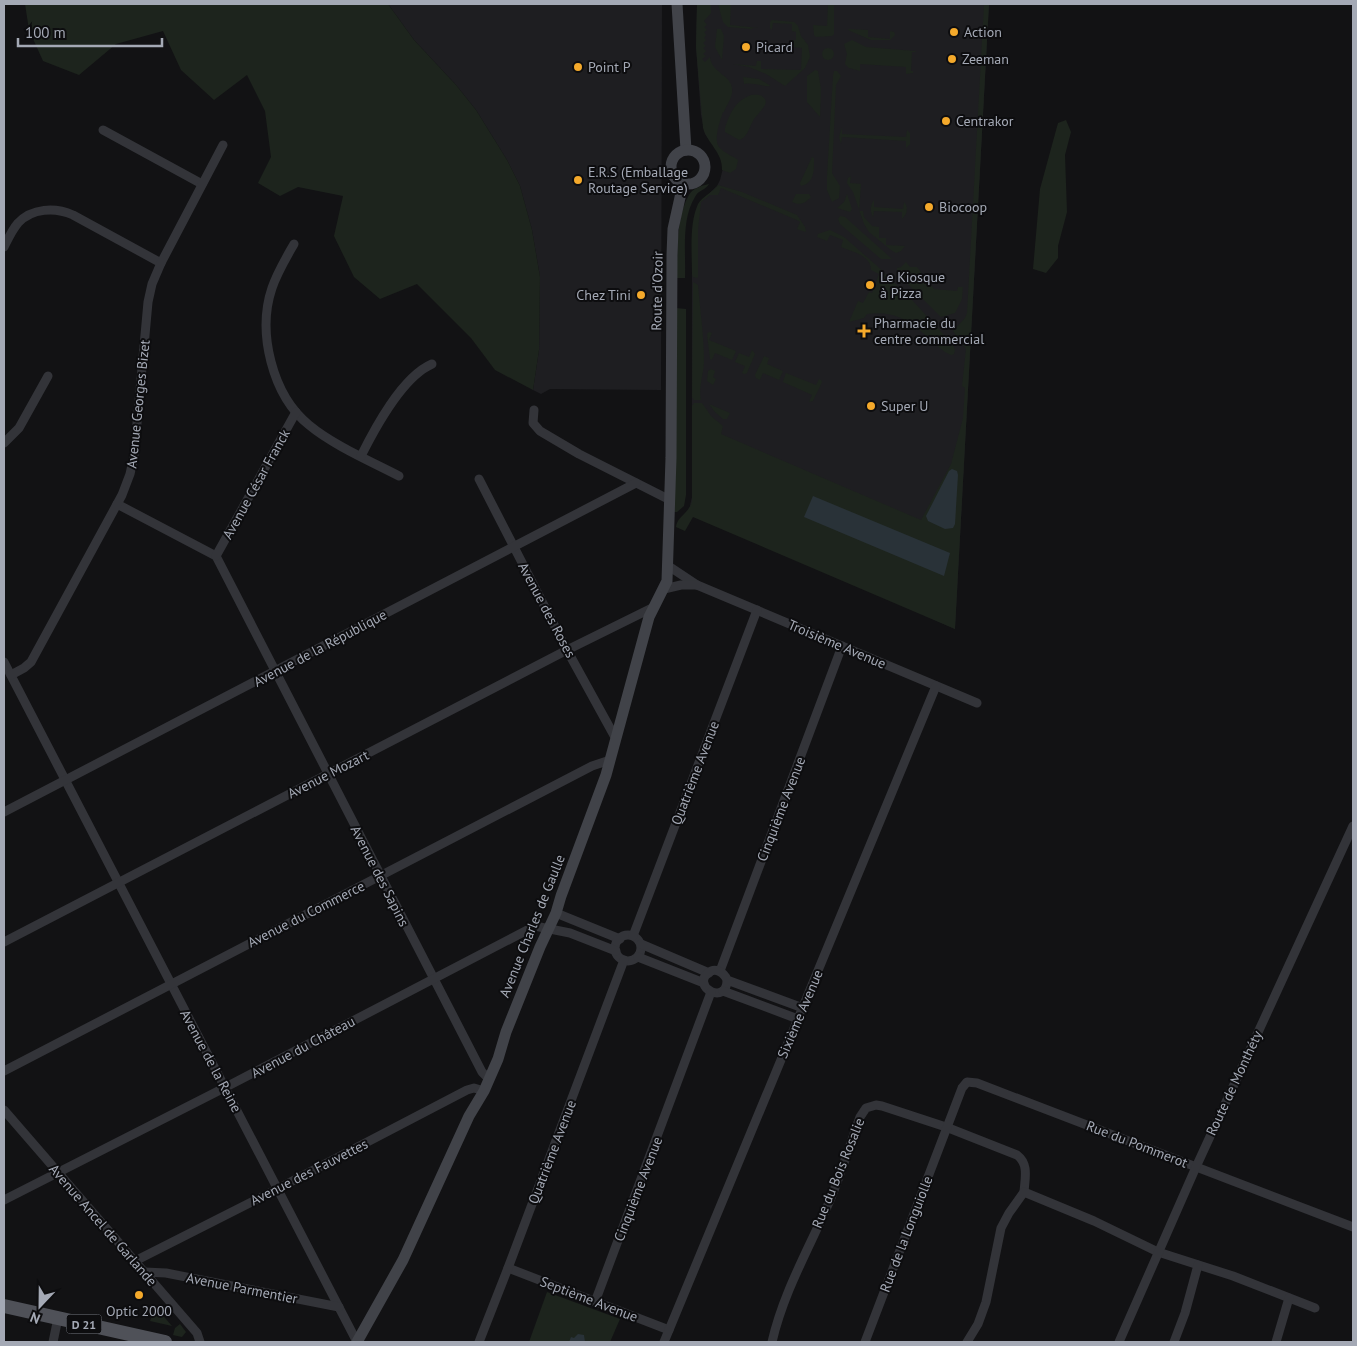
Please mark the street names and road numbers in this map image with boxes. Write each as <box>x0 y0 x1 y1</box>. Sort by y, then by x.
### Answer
street label: Route d'Ozoir <box>647 251 667 331</box>
street label: Avenue Georges Bizet <box>122 339 154 469</box>
street label: Avenue César Franck <box>218 426 294 542</box>
street label: Avenue des Roses <box>514 559 580 661</box>
street label: Avenue de la République <box>250 605 390 691</box>
street label: Troisième Avenue <box>785 615 889 673</box>
street label: Quatrième Avenue <box>667 718 723 828</box>
street label: Avenue Mozart <box>284 746 372 802</box>
street label: Cinquième Avenue <box>753 754 809 864</box>
street label: Avenue des Sapins <box>347 822 413 930</box>
street label: Avenue Charles de Gaulle <box>495 852 569 1000</box>
street label: Avenue du Commerce <box>244 877 368 951</box>
street label: Sixième Avenue <box>773 967 827 1061</box>
street label: Avenue de la Reine <box>176 1006 246 1116</box>
street label: Avenue du Château <box>248 1012 358 1082</box>
street label: Route de Monthéty <box>1202 1027 1266 1138</box>
street label: Quatrième Avenue <box>524 1097 580 1207</box>
street label: Rue du Bois Rosalie <box>808 1115 868 1231</box>
street label: Rue du Pommerot <box>1084 1116 1190 1172</box>
street label: Cinquième Avenue <box>610 1134 666 1244</box>
street label: Avenue des Fauvettes <box>247 1135 371 1209</box>
street label: Avenue Ancel de Garlande <box>45 1160 161 1290</box>
street label: Rue de la Longuiolle <box>876 1173 936 1295</box>
street label: Avenue Parmentier <box>185 1268 299 1308</box>
street label: Septième Avenue <box>538 1272 640 1326</box>
road number: D 21 <box>66 1315 102 1334</box>

